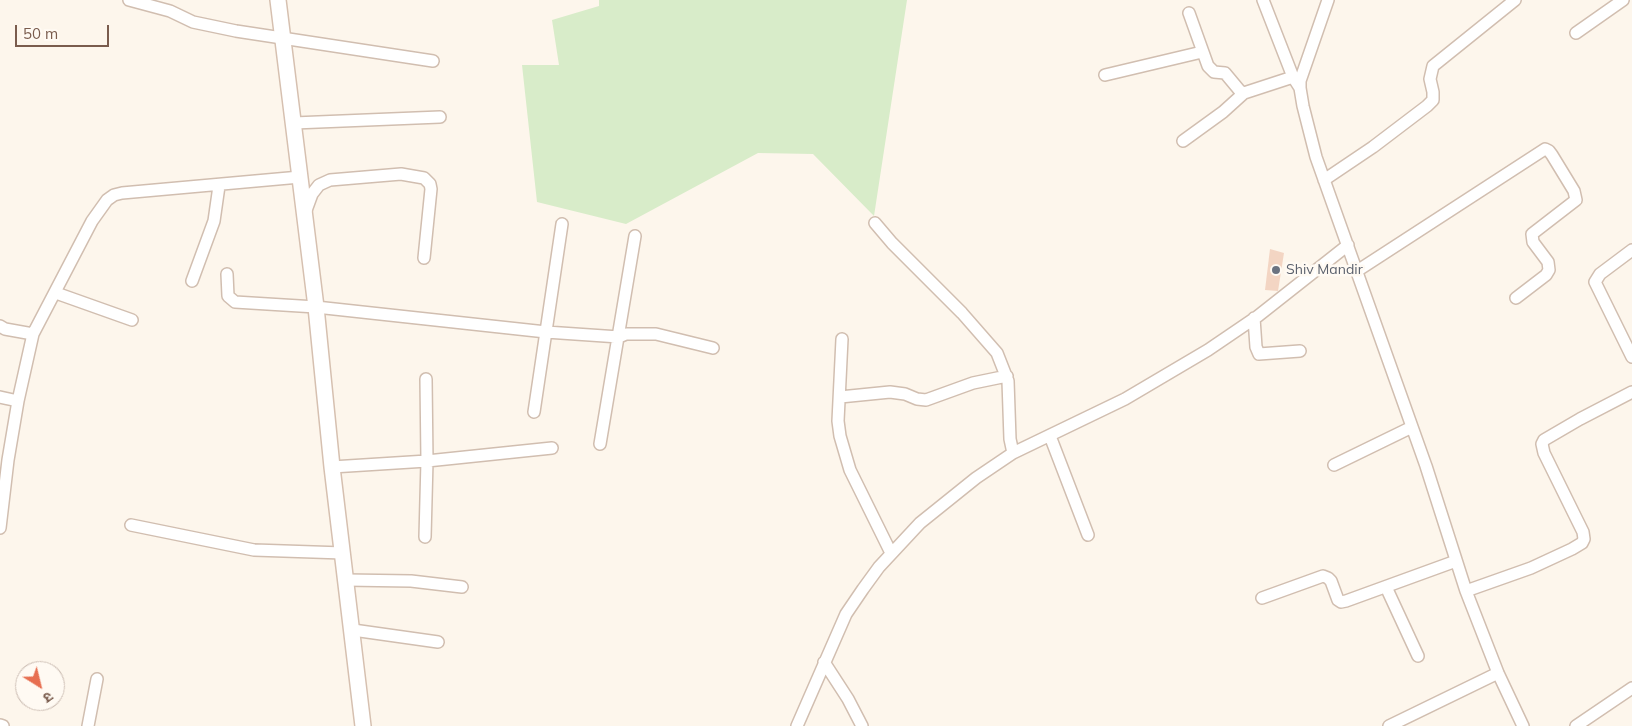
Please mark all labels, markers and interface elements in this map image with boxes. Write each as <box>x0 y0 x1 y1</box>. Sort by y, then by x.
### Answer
scale bar <box>18 15 111 47</box>
text: 50 m <box>23 24 58 43</box>
place label: Shiv Mandir <box>1286 262 1363 278</box>
marker: Shiv Mandir <box>1270 264 1282 276</box>
north arrow <box>15 661 65 711</box>
text: उ <box>40 688 57 707</box>

